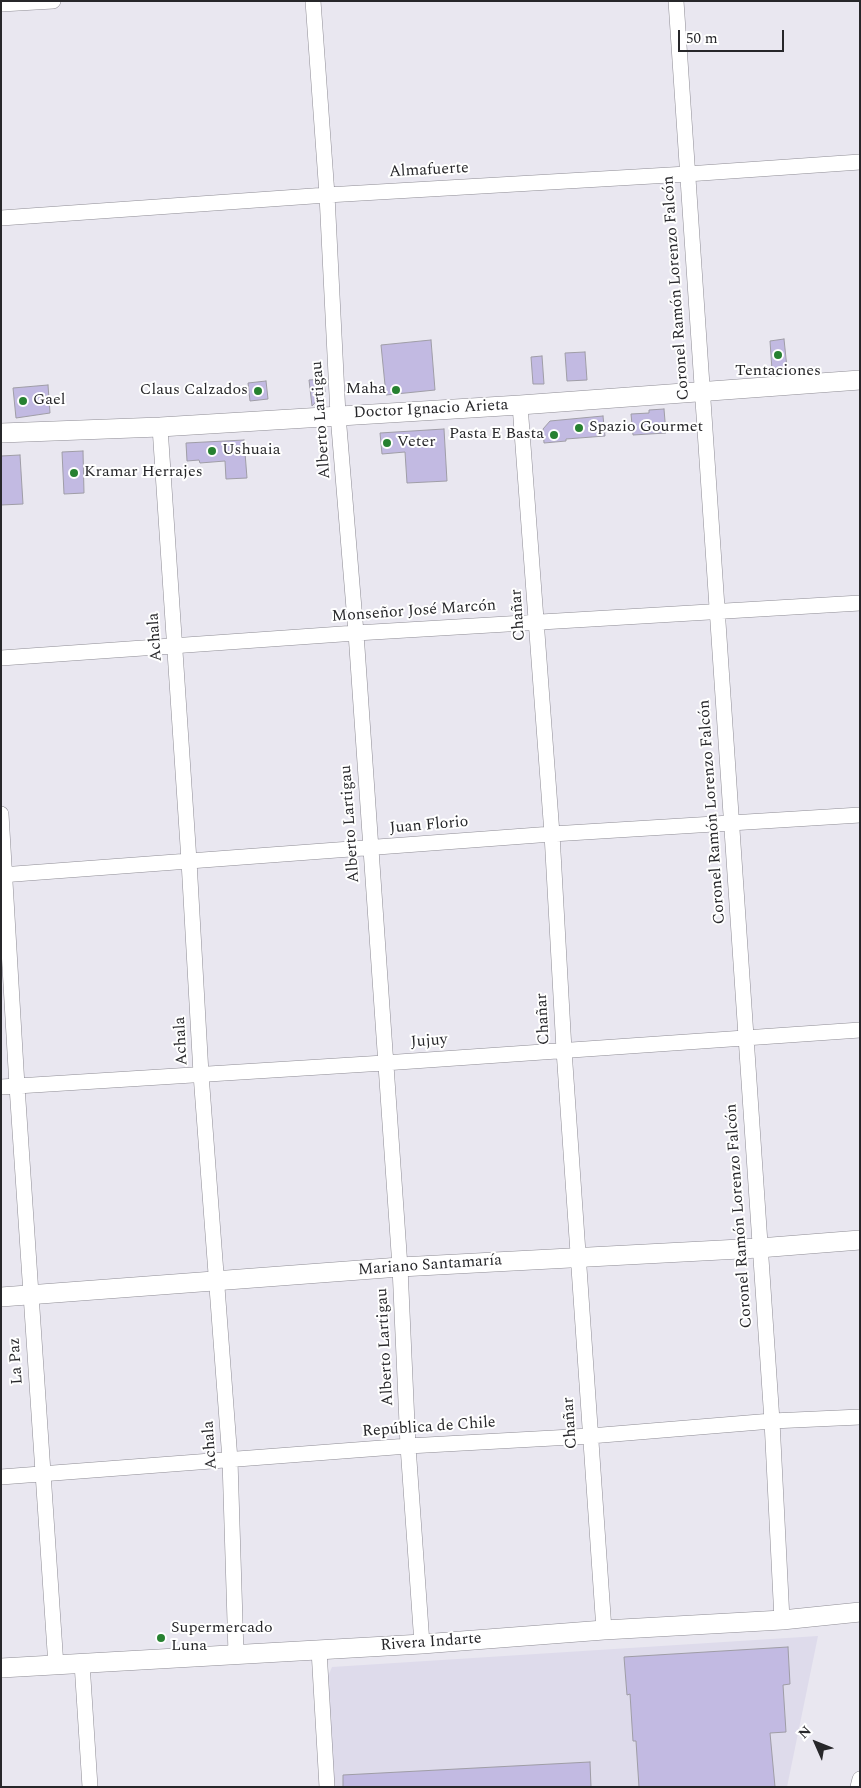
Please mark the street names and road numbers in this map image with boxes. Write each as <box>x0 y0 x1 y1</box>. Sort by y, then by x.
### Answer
street label: Almafuerte <box>389 159 469 183</box>
street label: Coronel Ramón Lorenzo Falcón <box>660 175 694 401</box>
street label: Alberto Lartigau <box>308 360 336 480</box>
street label: Doctor Ignacio Arieta <box>353 396 509 424</box>
street label: Chañar <box>508 588 530 642</box>
street label: Monseñor José Marcón <box>331 597 497 627</box>
street label: Achala <box>145 612 167 662</box>
street label: Coronel Ramón Lorenzo Falcón <box>696 699 730 925</box>
street label: Alberto Lartigau <box>337 764 365 884</box>
street label: Juan Florio <box>389 813 469 839</box>
street label: Chañar <box>533 992 555 1046</box>
street label: Achala <box>171 1016 193 1066</box>
street label: Jujuy <box>410 1031 448 1053</box>
street label: Coronel Ramón Lorenzo Falcón <box>723 1103 757 1329</box>
street label: Mariano Santamaría <box>357 1251 503 1281</box>
street label: Alberto Lartigau <box>373 1287 399 1407</box>
street label: La Paz <box>6 1337 28 1385</box>
street label: Chañar <box>560 1396 582 1450</box>
street label: República de Chile <box>362 1414 496 1442</box>
street label: Achala <box>200 1420 222 1470</box>
street label: Rivera Indarte <box>380 1630 482 1656</box>

